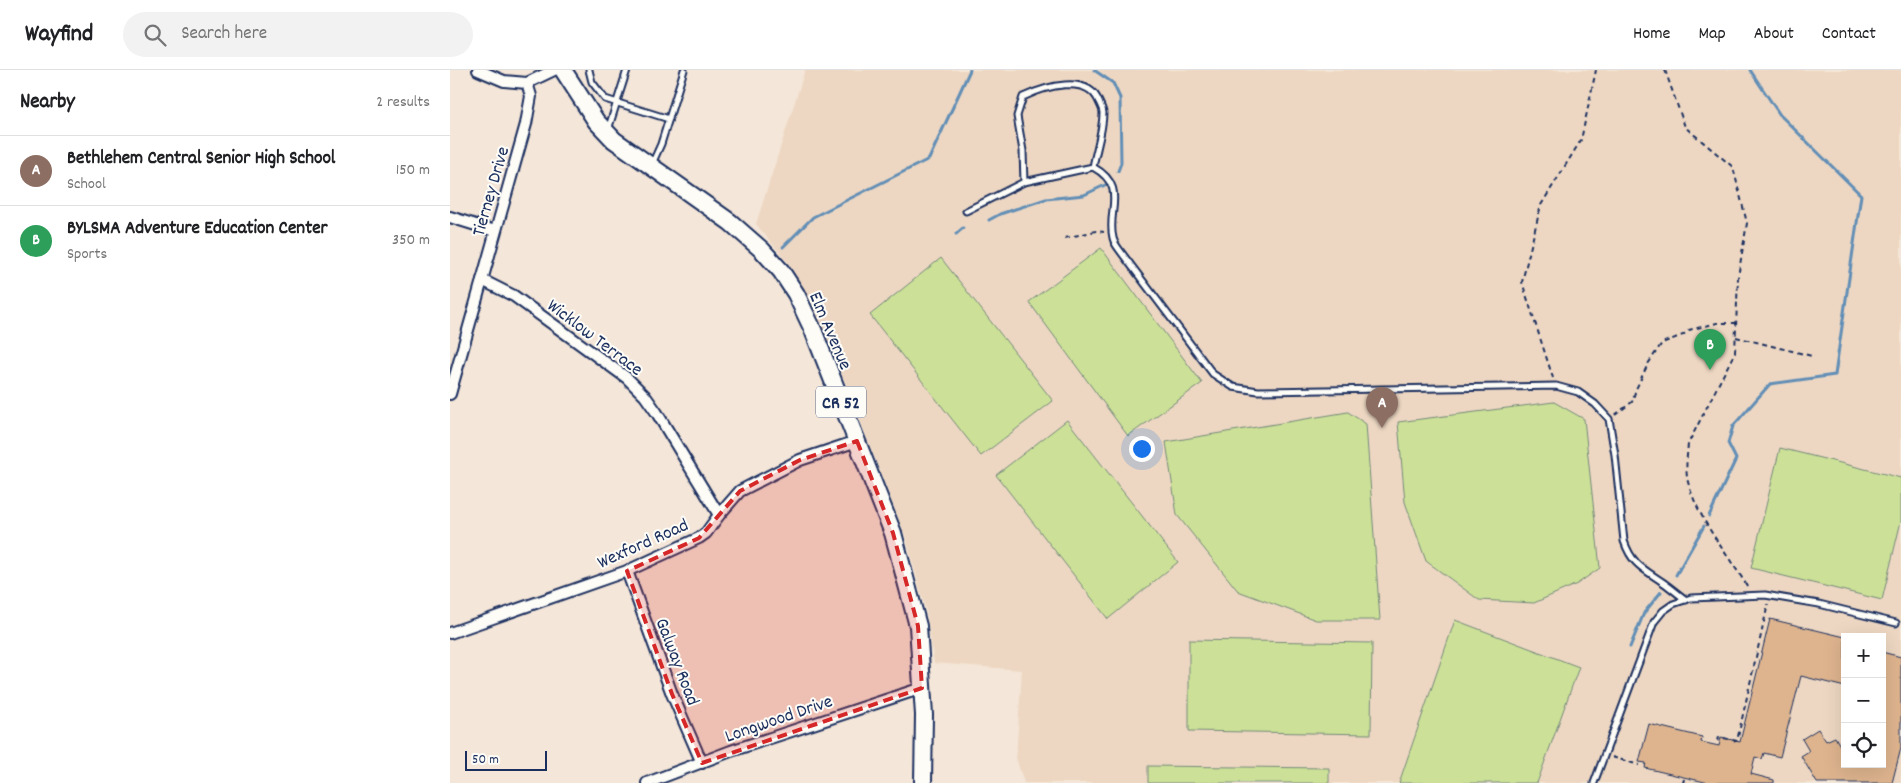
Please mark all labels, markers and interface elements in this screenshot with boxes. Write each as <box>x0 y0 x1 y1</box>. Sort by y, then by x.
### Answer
search box <box>123 12 473 57</box>
text: Wayfind <box>25 18 93 52</box>
icon: search <box>141 21 169 49</box>
text: Search here <box>181 21 267 48</box>
text: Home <box>1633 22 1670 47</box>
text: Map <box>1698 22 1726 47</box>
text: About <box>1754 22 1794 47</box>
text: Contact <box>1822 22 1876 47</box>
text: Nearby <box>20 88 75 118</box>
text: 2 results <box>376 91 430 114</box>
street label: Tierney Drive <box>467 144 518 240</box>
text: Bethlehem Central Senior High School <box>67 146 335 173</box>
text: A <box>32 159 40 182</box>
text: 150 m <box>396 159 430 182</box>
text: School <box>67 173 106 196</box>
text: BYLSMA Adventure Education Center <box>67 216 328 243</box>
text: B <box>32 229 40 252</box>
text: 350 m <box>392 229 430 252</box>
text: Sports <box>67 243 107 266</box>
street label: Elm Avenue <box>800 288 857 375</box>
street label: Wicklow Terrace <box>540 294 648 384</box>
pin: B <box>1694 329 1726 370</box>
road number: CR 52 <box>816 386 866 418</box>
pin: A <box>1366 387 1398 428</box>
your location <box>1129 436 1155 462</box>
street label: Wexford Road <box>593 513 693 577</box>
street label: Galway Road <box>647 615 705 710</box>
map controls <box>1841 633 1886 768</box>
button: + <box>1841 633 1886 678</box>
button: − <box>1841 678 1886 723</box>
street label: Longwood Drive <box>722 689 837 751</box>
button: locate <box>1841 723 1886 768</box>
scale bar <box>465 748 548 771</box>
text: 50 m <box>472 750 499 770</box>

